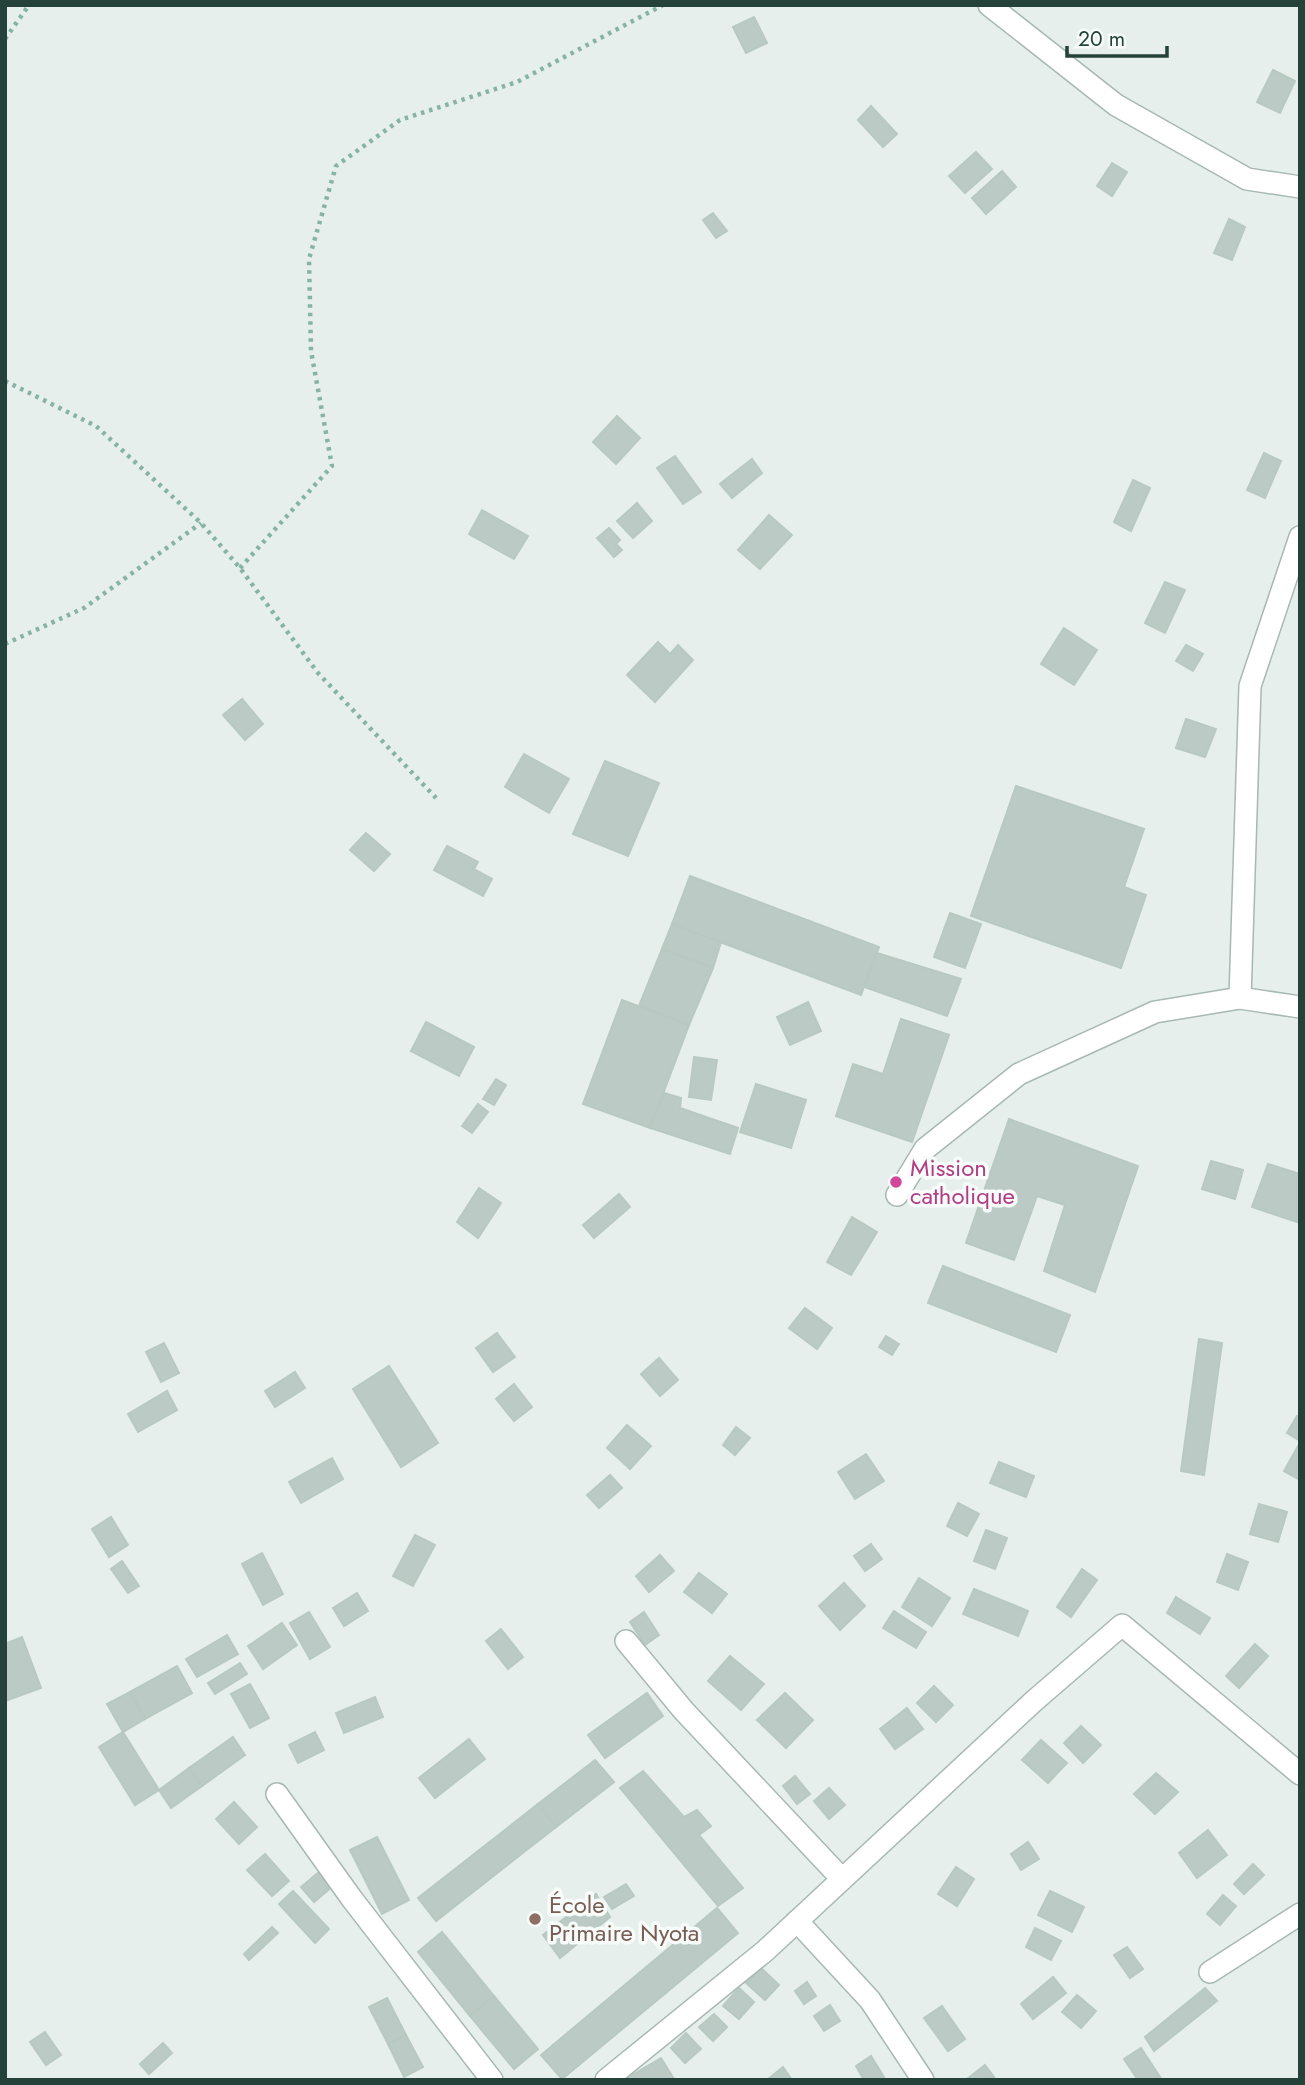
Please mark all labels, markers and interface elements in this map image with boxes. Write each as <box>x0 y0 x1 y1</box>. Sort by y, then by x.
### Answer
scale bar <box>1067 14 1167 58</box>
text: 20 m <box>1078 24 1125 54</box>
place label: Mission catholique <box>910 1150 1015 1213</box>
marker: Mission catholique <box>888 1174 904 1190</box>
place label: École Primaire Nyota <box>549 1887 699 1950</box>
marker: École Primaire Nyota <box>527 1911 543 1927</box>

